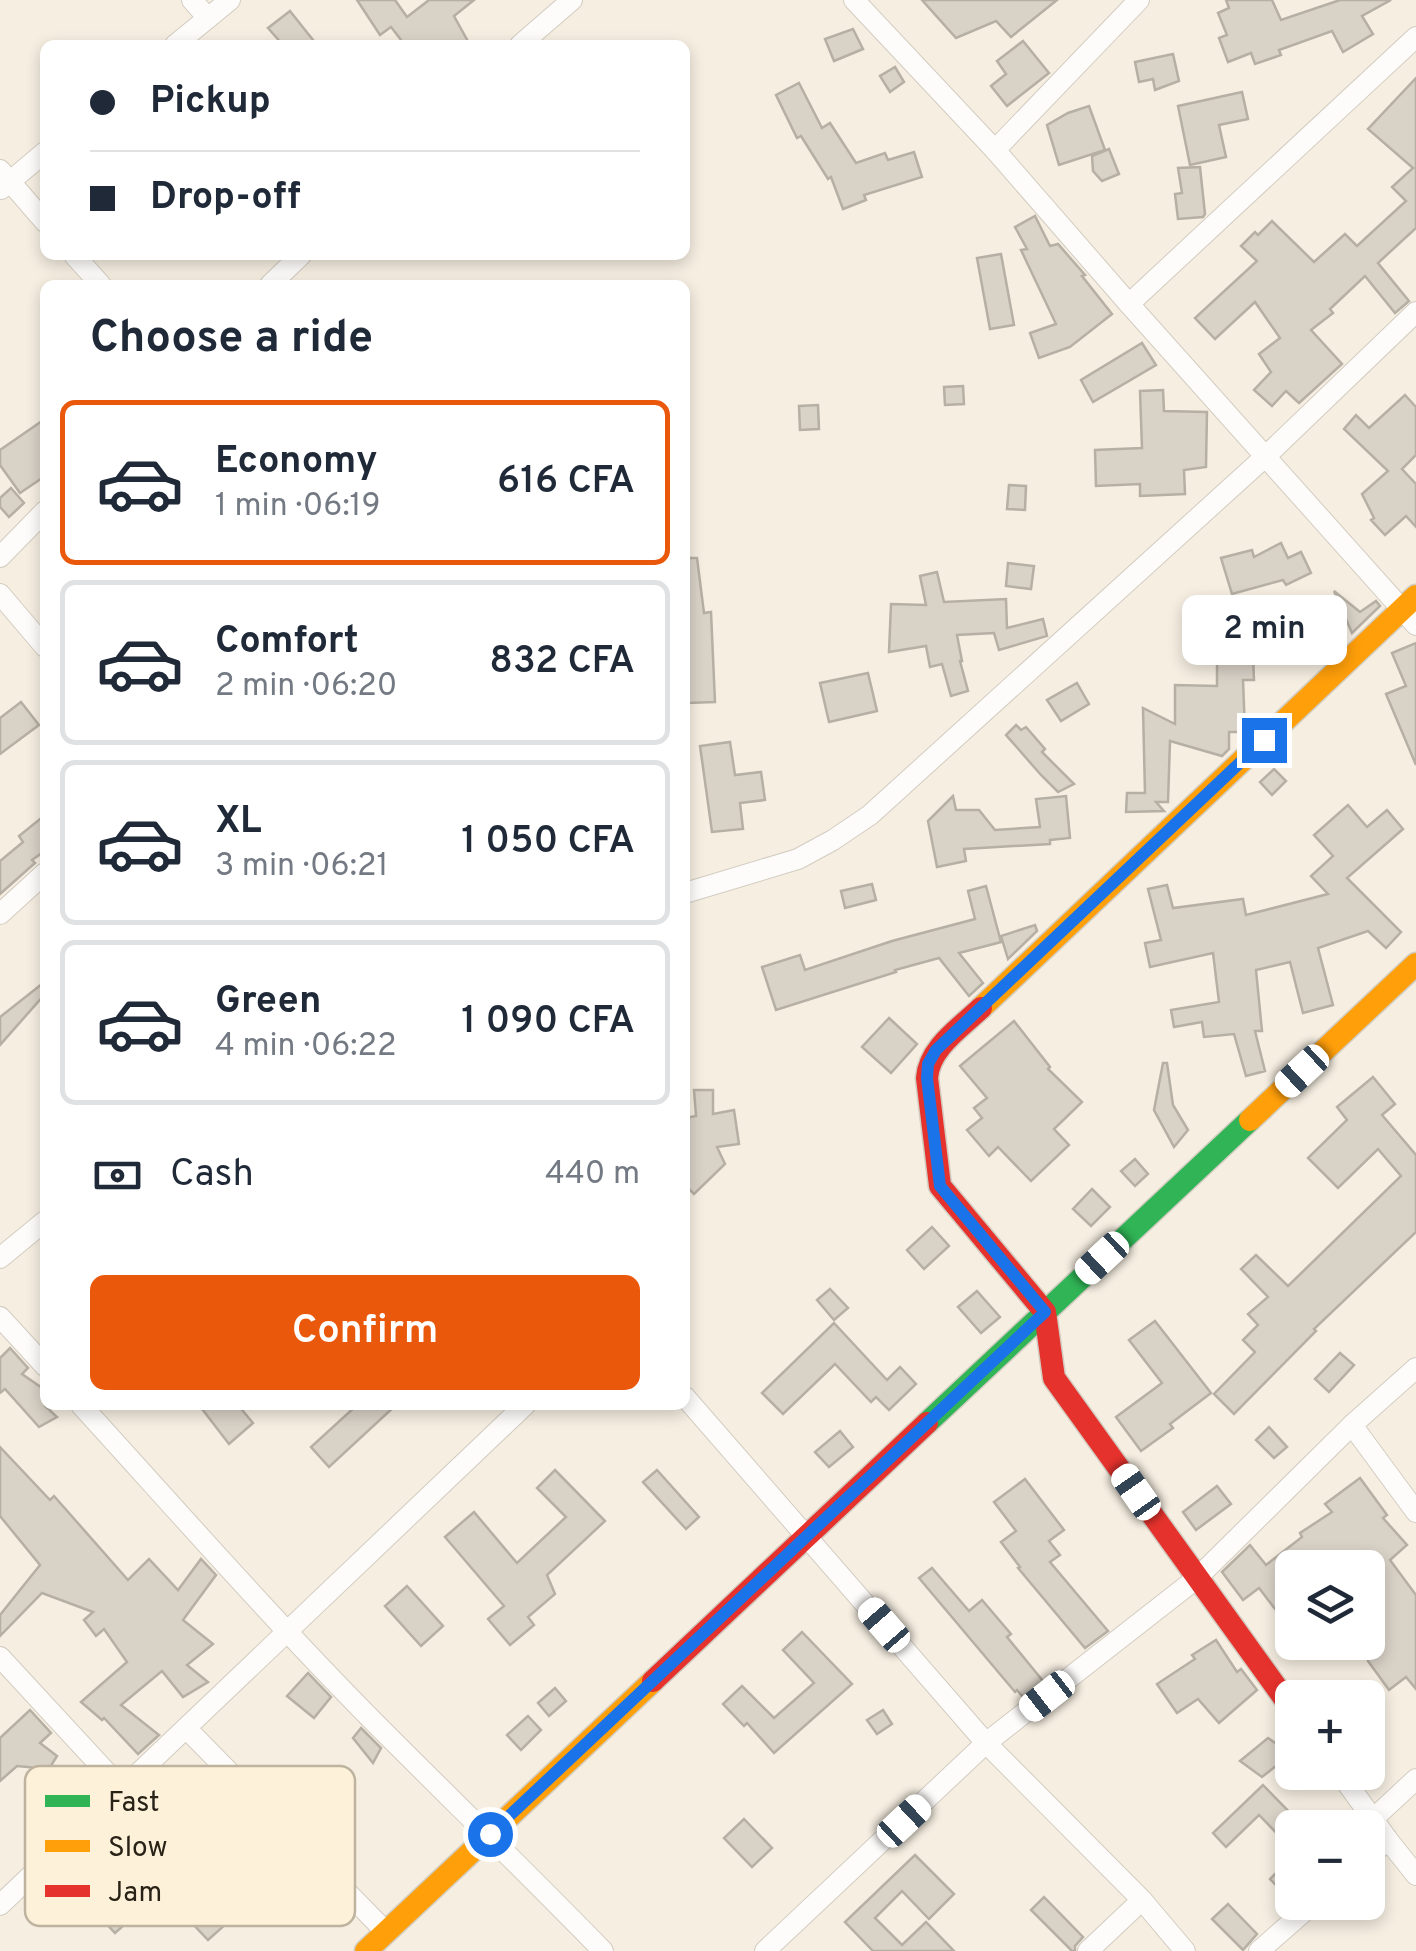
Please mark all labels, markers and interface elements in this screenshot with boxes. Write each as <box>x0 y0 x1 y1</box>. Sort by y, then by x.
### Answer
text: Pickup <box>150 78 271 127</box>
text: Drop-off <box>150 174 301 223</box>
text: Choose a ride <box>90 311 373 368</box>
icon: car <box>95 438 185 528</box>
text: Economy <box>215 438 377 487</box>
text: 616 CFA <box>497 458 635 507</box>
text: 1 min · 06:19 <box>215 487 381 527</box>
callout: 2 min <box>1182 595 1346 665</box>
text: 2 min <box>1223 610 1306 650</box>
icon: car <box>95 618 185 708</box>
text: Comfort <box>215 618 359 667</box>
text: 832 CFA <box>489 638 635 687</box>
text: 2 min · 06:20 <box>215 667 397 707</box>
route end <box>1242 718 1287 763</box>
icon: car <box>95 798 185 888</box>
text: XL <box>215 798 262 847</box>
text: 1 050 CFA <box>461 818 635 867</box>
text: 3 min · 06:21 <box>215 847 388 887</box>
icon: car <box>95 978 185 1068</box>
text: Green <box>215 978 321 1027</box>
text: 1 090 CFA <box>461 998 635 1047</box>
text: 4 min · 06:22 <box>215 1027 397 1067</box>
car <box>1270 1040 1334 1102</box>
icon: cash <box>90 1148 145 1203</box>
text: Cash <box>170 1151 254 1200</box>
text: 440 m <box>545 1155 640 1195</box>
car <box>1070 1227 1134 1289</box>
button: Confirm <box>90 1275 640 1390</box>
car <box>1107 1459 1165 1525</box>
map controls <box>1275 1550 1385 1920</box>
button: layers <box>1275 1550 1385 1660</box>
car <box>853 1593 915 1657</box>
car <box>1014 1666 1080 1726</box>
button: + <box>1275 1680 1385 1790</box>
legend <box>25 1766 355 1926</box>
text: Fast <box>108 1786 160 1822</box>
car <box>872 1790 936 1852</box>
button: − <box>1275 1810 1385 1920</box>
route start <box>468 1812 513 1857</box>
text: Slow <box>108 1831 167 1867</box>
text: Jam <box>108 1876 162 1912</box>

